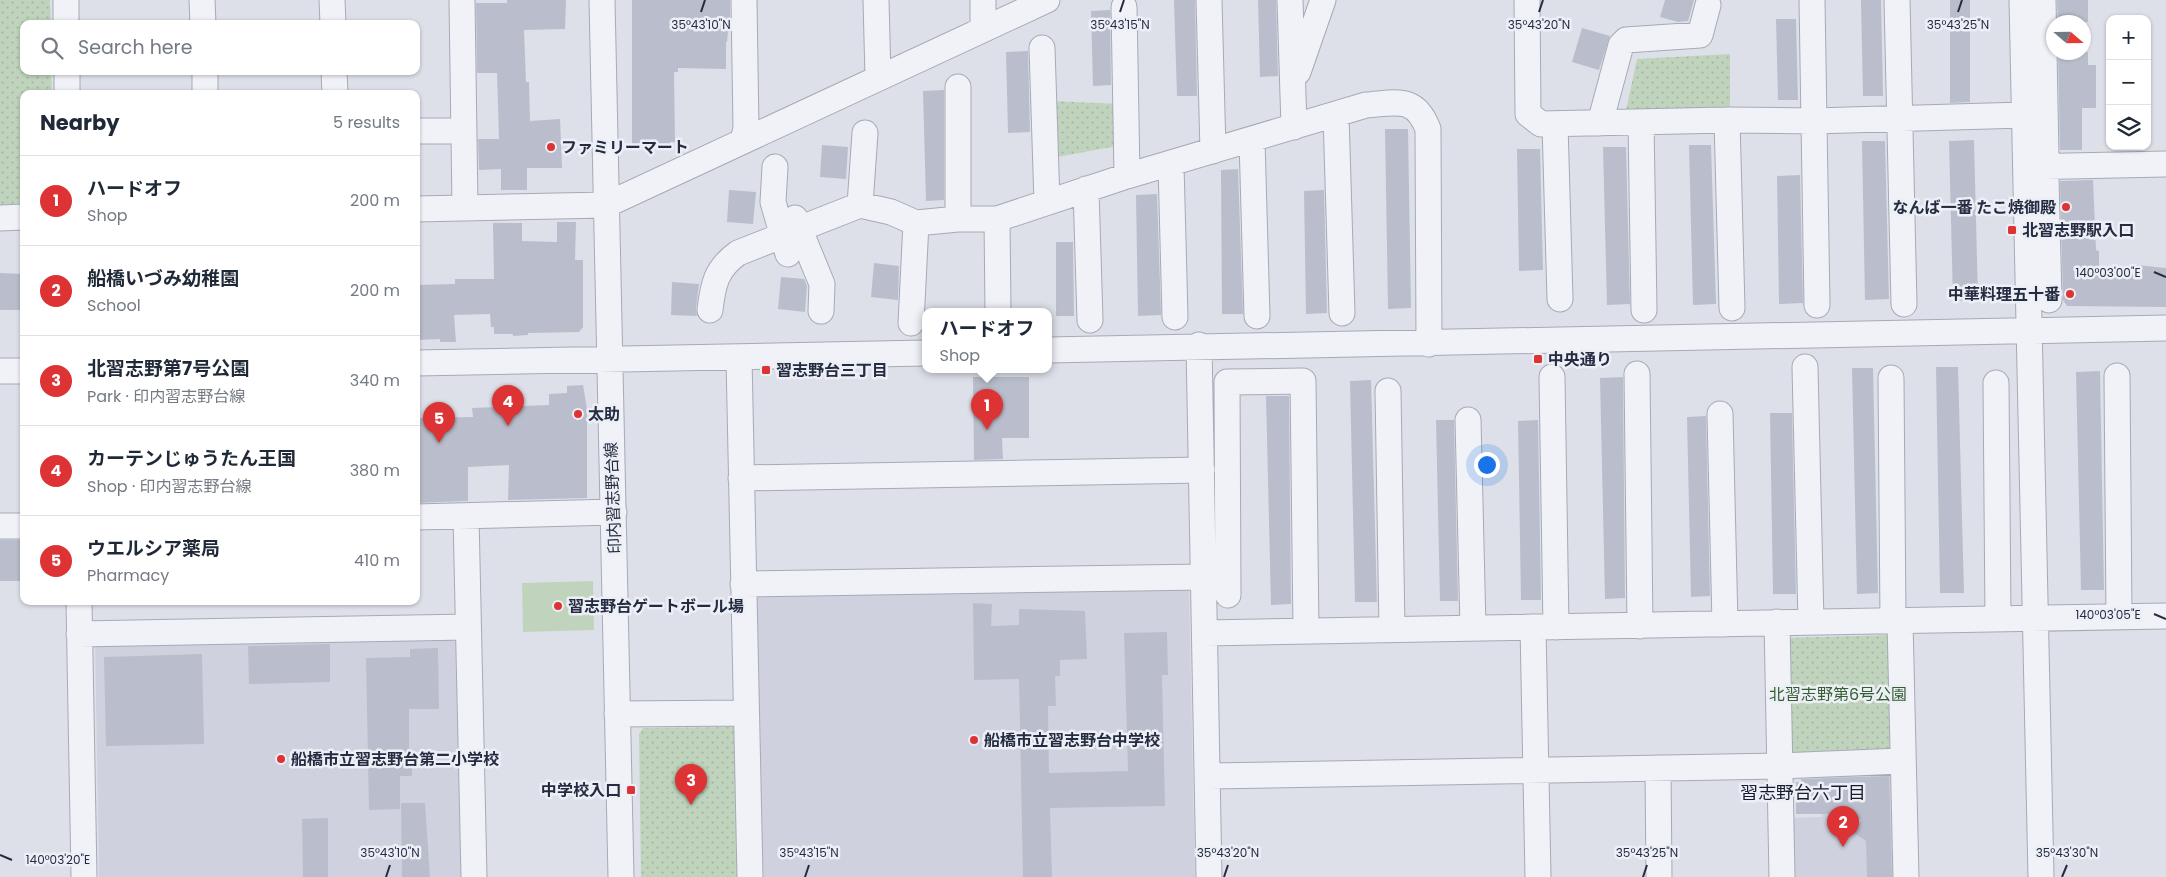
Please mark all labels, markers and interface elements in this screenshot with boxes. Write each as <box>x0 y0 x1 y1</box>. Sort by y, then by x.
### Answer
north arrow <box>2046 15 2091 60</box>
map controls <box>2106 15 2151 150</box>
button: + <box>2106 15 2151 60</box>
text: 35°43'10"N <box>671 16 731 33</box>
text: 35°43'15"N <box>1090 16 1150 33</box>
text: 35°43'20"N <box>1508 16 1570 33</box>
text: 35°43'25"N <box>1927 16 1989 33</box>
search box <box>20 20 420 75</box>
icon: search <box>38 34 66 62</box>
text: Search here <box>78 34 192 61</box>
button: − <box>2106 60 2151 105</box>
button: layers <box>2106 105 2151 150</box>
text: Nearby <box>40 108 120 137</box>
text: 5 results <box>333 111 400 134</box>
place label: ファミリーマート <box>561 136 689 159</box>
marker: ファミリーマート <box>545 141 557 153</box>
text: ハードオフ <box>87 175 182 202</box>
text: 1 <box>53 189 59 212</box>
text: 200 m <box>350 189 400 212</box>
place label: なんば一番 たこ焼御殿 <box>1893 196 2056 219</box>
marker: なんば一番 たこ焼御殿 <box>2060 201 2072 213</box>
text: Shop <box>87 204 128 227</box>
place label: 北習志野駅入口 <box>2022 219 2134 242</box>
marker: 北習志野駅入口 <box>2006 224 2018 236</box>
text: 140°03'00"E <box>2075 264 2141 281</box>
text: 船橋いづみ幼稚園 <box>87 265 239 292</box>
text: 2 <box>51 279 61 302</box>
text: 200 m <box>350 279 400 302</box>
place label: 中華料理五十番 <box>1948 283 2060 306</box>
marker: 中華料理五十番 <box>2064 288 2076 300</box>
text: School <box>87 294 141 317</box>
popup <box>922 308 1052 373</box>
text: ハードオフ <box>939 315 1035 342</box>
text: Shop <box>939 344 980 367</box>
place label: 中央通り <box>1548 348 1612 371</box>
marker: 中央通り <box>1532 353 1544 365</box>
text: 北習志野第7号公園 <box>87 355 249 382</box>
place label: 習志野台三丁目 <box>776 359 888 382</box>
marker: 習志野台三丁目 <box>760 364 772 376</box>
text: 3 <box>51 369 61 392</box>
text: 340 m <box>350 369 400 392</box>
text: Park · 印内習志野台線 <box>87 385 245 408</box>
pin: 4 <box>492 385 524 426</box>
pin: 1 <box>971 389 1003 430</box>
pin: 5 <box>423 402 455 443</box>
place label: 太助 <box>588 403 620 426</box>
marker: 太助 <box>572 408 584 420</box>
street label: 印内習志野台線 <box>600 442 626 554</box>
text: カーテンじゅうたん王国 <box>87 445 296 472</box>
your location <box>1474 452 1500 478</box>
text: 4 <box>51 459 61 482</box>
text: 380 m <box>350 459 400 482</box>
text: Shop · 印内習志野台線 <box>87 475 252 498</box>
text: ウエルシア薬局 <box>87 535 220 562</box>
text: 5 <box>51 549 61 572</box>
text: 410 m <box>354 549 400 572</box>
text: Pharmacy <box>87 564 169 587</box>
place label: 習志野台ゲートボール場 <box>568 595 744 618</box>
marker: 習志野台ゲートボール場 <box>552 600 564 612</box>
text: 140°03'05"E <box>2075 606 2141 623</box>
park label: 北習志野第6号公園 <box>1769 683 1907 706</box>
place label: 船橋市立習志野台中学校 <box>984 729 1160 752</box>
marker: 船橋市立習志野台中学校 <box>968 734 980 746</box>
place label: 船橋市立習志野台第二小学校 <box>291 748 499 771</box>
marker: 船橋市立習志野台第二小学校 <box>275 753 287 765</box>
pin: 3 <box>675 764 707 805</box>
place label: 中学校入口 <box>541 779 621 802</box>
district label: 習志野台六丁目 <box>1740 780 1866 805</box>
marker: 中学校入口 <box>625 784 637 796</box>
pin: 2 <box>1827 806 1859 847</box>
text: 35°43'10"N <box>360 844 420 861</box>
text: 35°43'15"N <box>779 844 839 861</box>
text: 35°43'20"N <box>1197 844 1259 861</box>
text: 35°43'25"N <box>1616 844 1678 861</box>
text: 35°43'30"N <box>2036 844 2098 861</box>
text: 140°03'20"E <box>26 851 90 868</box>

